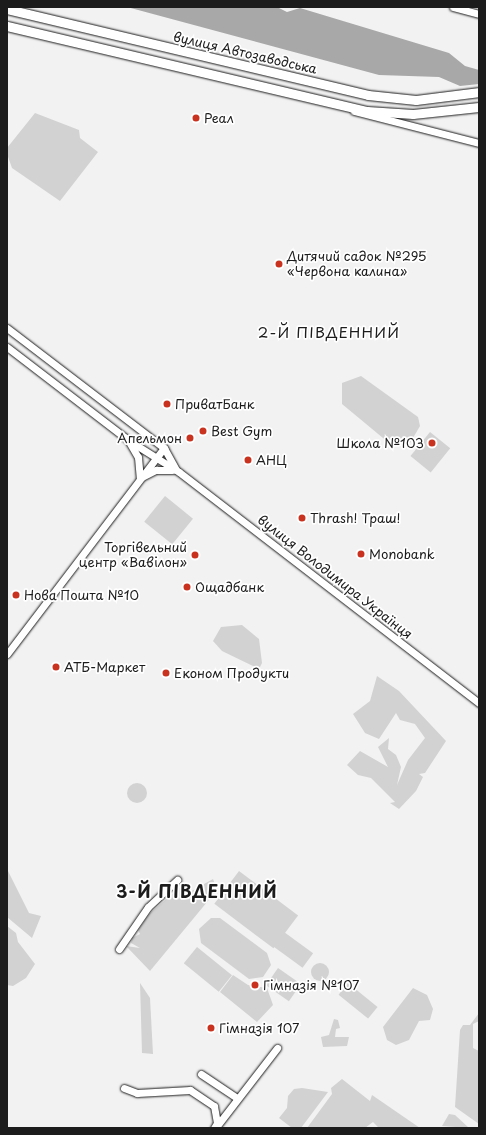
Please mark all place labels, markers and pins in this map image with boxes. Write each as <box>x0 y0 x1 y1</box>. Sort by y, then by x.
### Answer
place label: Реал <box>204 110 234 126</box>
marker: Реал <box>191 113 201 123</box>
place label: Дитячий садок №295 «Червона калина» <box>287 249 427 280</box>
marker: Дитячий садок №295 «Червона калина» <box>274 259 284 269</box>
place label: ПриватБанк <box>175 396 254 412</box>
marker: ПриватБанк <box>162 399 172 409</box>
place label: Best Gym <box>211 423 272 439</box>
marker: Best Gym <box>198 426 208 436</box>
place label: Апельмон <box>117 430 182 446</box>
marker: Апельмон <box>185 433 195 443</box>
place label: Школа №103 <box>336 435 424 451</box>
marker: Школа №103 <box>427 438 437 448</box>
place label: АНЦ <box>256 452 287 468</box>
marker: АНЦ <box>243 455 253 465</box>
place label: Thrash! Траш! <box>310 510 401 526</box>
marker: Thrash! Траш! <box>297 513 307 523</box>
place label: Торгівельний центр «Вавілон» <box>79 540 187 571</box>
place label: Monobank <box>369 546 435 562</box>
marker: Monobank <box>356 549 366 559</box>
marker: Торгівельний центр «Вавілон» <box>190 550 200 560</box>
place label: Ощадбанк <box>195 579 264 595</box>
marker: Ощадбанк <box>182 582 192 592</box>
place label: Нова Пошта №10 <box>24 587 140 603</box>
marker: Нова Пошта №10 <box>11 590 21 600</box>
place label: АТБ-Маркет <box>64 659 145 675</box>
marker: АТБ-Маркет <box>51 662 61 672</box>
place label: Економ Продукти <box>174 665 290 681</box>
marker: Економ Продукти <box>161 668 171 678</box>
place label: Гімназія №107 <box>263 977 359 993</box>
marker: Гімназія №107 <box>250 980 260 990</box>
place label: Гімназія 107 <box>219 1020 299 1036</box>
marker: Гімназія 107 <box>206 1023 216 1033</box>

